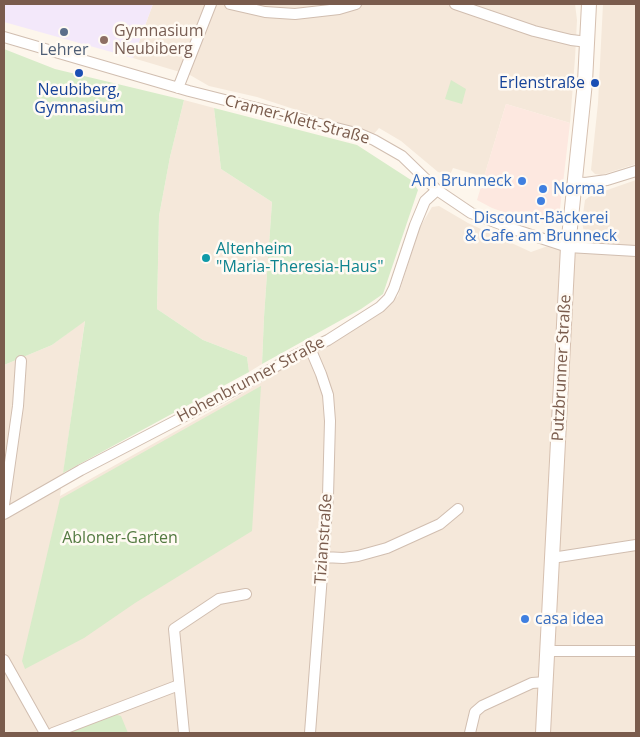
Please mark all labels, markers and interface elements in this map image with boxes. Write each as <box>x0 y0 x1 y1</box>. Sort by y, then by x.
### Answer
place label: Gymnasium Neubiberg <box>114 21 203 59</box>
marker: Lehrer <box>58 26 70 38</box>
marker: Gymnasium Neubiberg <box>98 34 110 46</box>
place label: Lehrer <box>39 40 89 60</box>
marker: Neubiberg, Gymnasium <box>73 67 85 79</box>
place label: Erlenstraße <box>499 73 585 93</box>
marker: Erlenstraße <box>589 77 601 89</box>
place label: Neubiberg, Gymnasium <box>34 80 124 118</box>
street label: Cramer-Klett-Straße <box>222 91 372 149</box>
place label: Am Brunneck <box>412 171 512 191</box>
marker: Am Brunneck <box>516 175 528 187</box>
place label: Norma <box>553 179 605 199</box>
marker: Norma <box>537 183 549 195</box>
marker: Discount-Bäckerei & Cafe am Brunneck <box>535 195 547 207</box>
place label: Discount-Bäckerei & Cafe am Brunneck <box>465 208 617 246</box>
place label: Altenheim "Maria-Theresia-Haus" <box>216 239 384 277</box>
marker: Altenheim "Maria-Theresia-Haus" <box>200 252 212 264</box>
street label: Putzbrunner Straße <box>549 294 575 442</box>
street label: Hohenbrunner Straße <box>174 333 328 427</box>
street label: Tizianstraße <box>311 493 337 585</box>
park label: Abloner-Garten <box>62 528 178 548</box>
place label: casa idea <box>535 609 604 629</box>
marker: casa idea <box>519 613 531 625</box>

